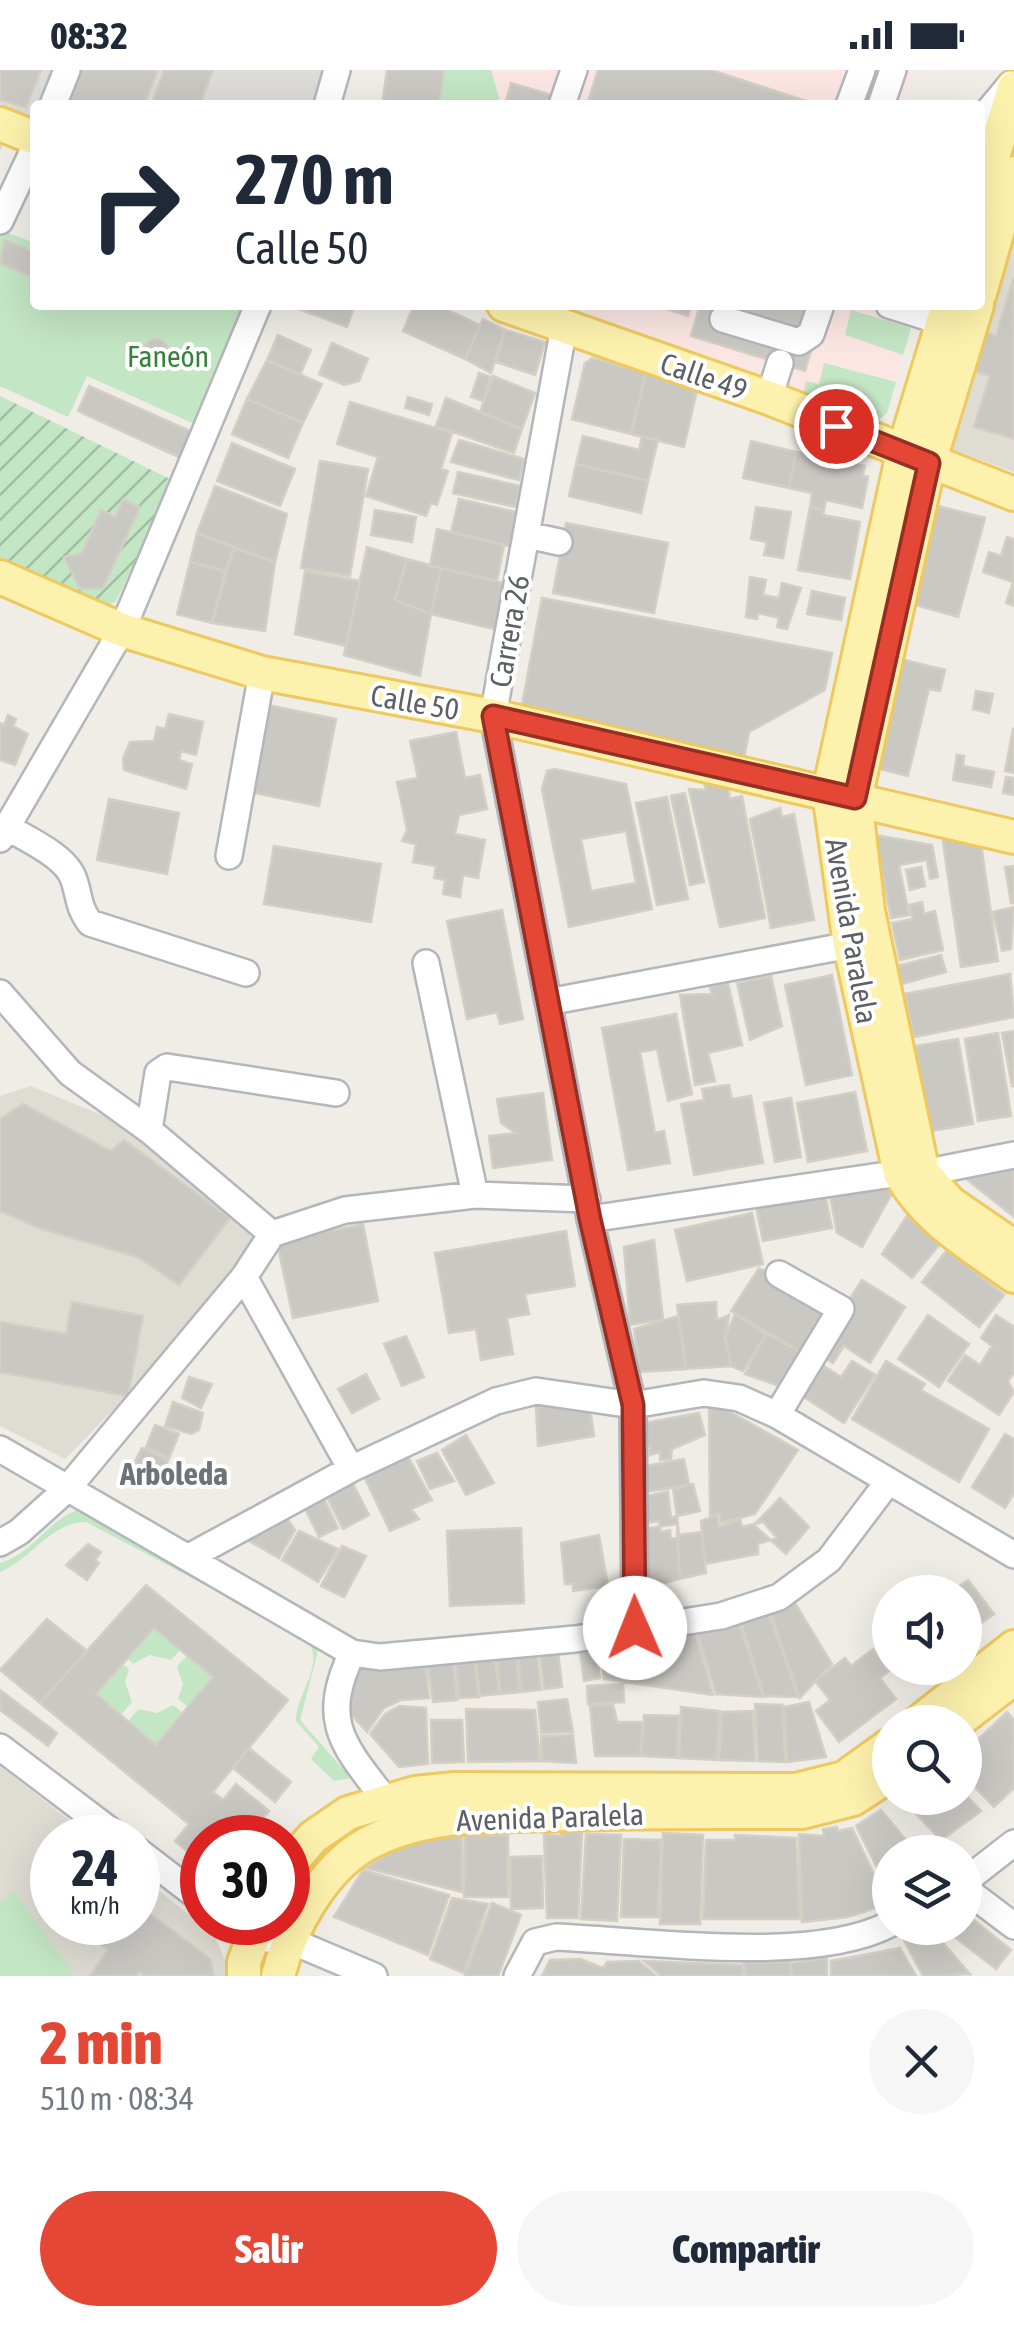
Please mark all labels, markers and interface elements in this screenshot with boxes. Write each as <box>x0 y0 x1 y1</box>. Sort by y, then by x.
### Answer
text: 08:32 <box>50 14 128 57</box>
text: 270 m <box>235 139 394 219</box>
icon: right <box>70 140 200 270</box>
text: Calle 50 <box>235 222 368 274</box>
park label: Faneón <box>127 339 209 373</box>
street label: Calle 49 <box>656 345 752 407</box>
pin <box>794 384 879 469</box>
icon: arrive <box>809 399 864 454</box>
street label: Carrera 26 <box>482 572 536 690</box>
street label: Calle 50 <box>368 678 462 726</box>
street label: Avenida Paralela <box>819 836 885 1026</box>
district label: Arboleda <box>119 1455 228 1492</box>
map controls <box>872 1575 982 1945</box>
button: sound <box>872 1575 982 1685</box>
position arrow <box>583 1576 687 1680</box>
button: search <box>872 1705 982 1815</box>
street label: Avenida Paralela <box>456 1797 644 1837</box>
speed limit sign: 30 <box>180 1815 310 1945</box>
button: layers <box>872 1835 982 1945</box>
text: 24 <box>71 1839 118 1897</box>
text: km/h <box>70 1891 120 1919</box>
text: 2 min <box>40 2008 163 2077</box>
button: close <box>869 2009 974 2114</box>
text: 510 m · 08:34 <box>40 2080 194 2117</box>
button: Salir <box>40 2191 497 2306</box>
button: Compartir <box>517 2191 974 2306</box>

